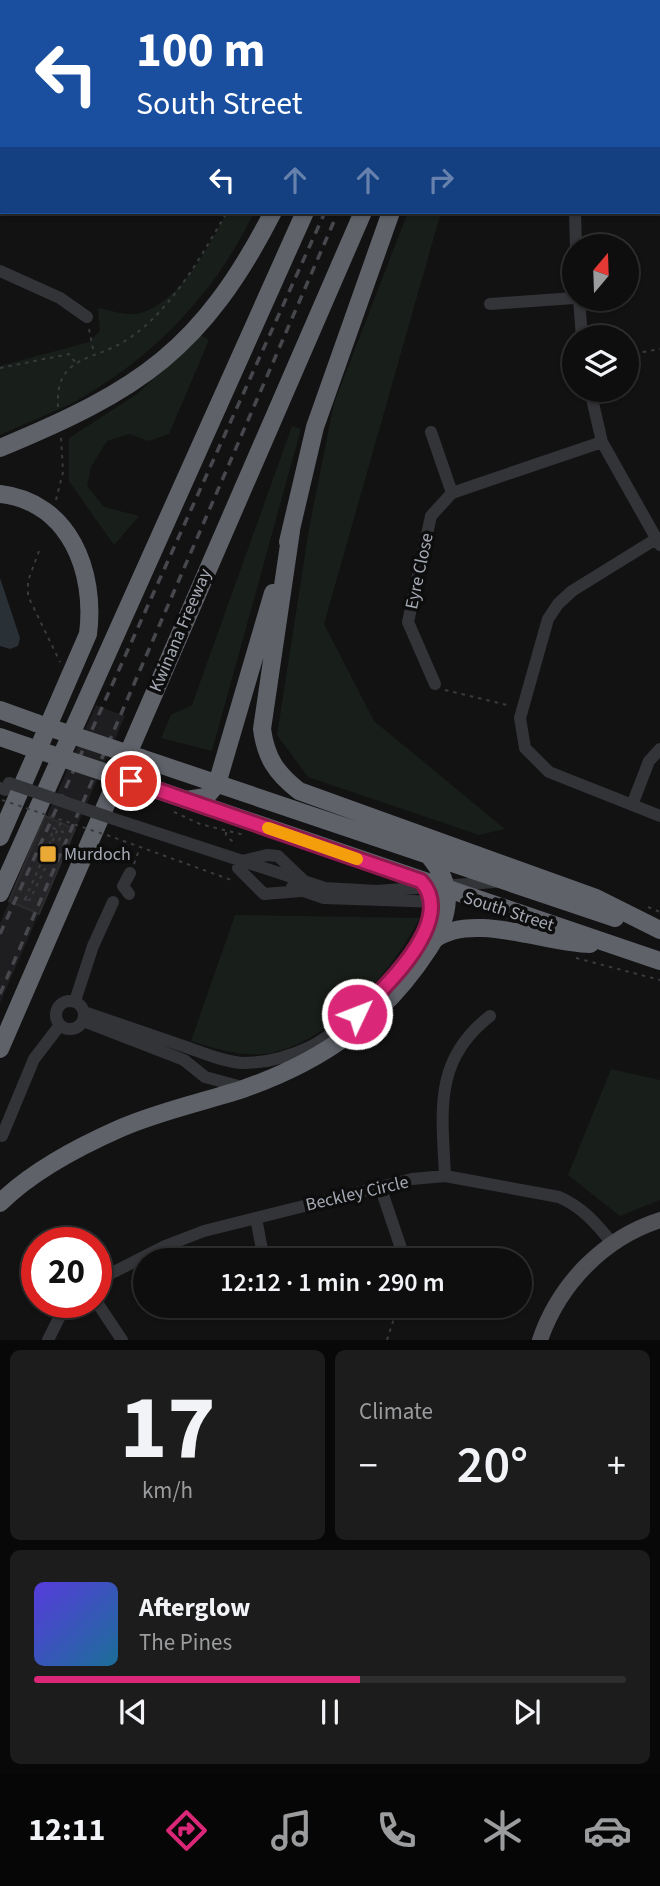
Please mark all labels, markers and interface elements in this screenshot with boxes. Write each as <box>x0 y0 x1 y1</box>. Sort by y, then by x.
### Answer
text: 100 m <box>136 16 265 86</box>
icon: left <box>21 28 112 119</box>
text: South Street <box>136 81 303 127</box>
icon: left <box>203 161 241 199</box>
icon: ahead <box>276 161 314 199</box>
icon: ahead <box>349 161 387 199</box>
icon: right <box>422 161 460 199</box>
north arrow <box>562 234 639 312</box>
map controls <box>562 234 639 402</box>
button: layers <box>562 325 639 402</box>
street label: Eyre Close <box>399 531 440 612</box>
street label: Kwinana Freeway <box>143 564 218 696</box>
pin <box>101 751 161 811</box>
icon: arrive <box>112 762 150 800</box>
place label: Murdoch <box>64 842 131 867</box>
marker: Murdoch <box>38 844 58 864</box>
street label: South Street <box>460 885 557 938</box>
position arrow <box>320 977 394 1051</box>
street label: Beckley Circle <box>303 1170 411 1217</box>
speed limit sign: 20 <box>21 1227 112 1318</box>
text: 12:12 · 1 min · 290 m <box>220 1264 445 1301</box>
text: 17 <box>119 1364 216 1493</box>
text: Climate <box>359 1395 433 1428</box>
text: 20° <box>457 1429 528 1503</box>
text: − <box>359 1439 378 1493</box>
text: + <box>607 1439 626 1493</box>
text: km/h <box>142 1474 193 1507</box>
text: Afterglow <box>139 1589 250 1626</box>
text: The Pines <box>139 1626 232 1659</box>
icon: previous <box>114 1693 152 1731</box>
icon: pause <box>311 1693 349 1731</box>
icon: next <box>508 1693 546 1731</box>
icon: directions <box>162 1806 211 1855</box>
icon: music <box>267 1806 316 1855</box>
icon: phone <box>372 1806 421 1855</box>
icon: climate <box>478 1806 527 1855</box>
icon: car <box>583 1806 632 1855</box>
text: 12:11 <box>28 1807 105 1853</box>

